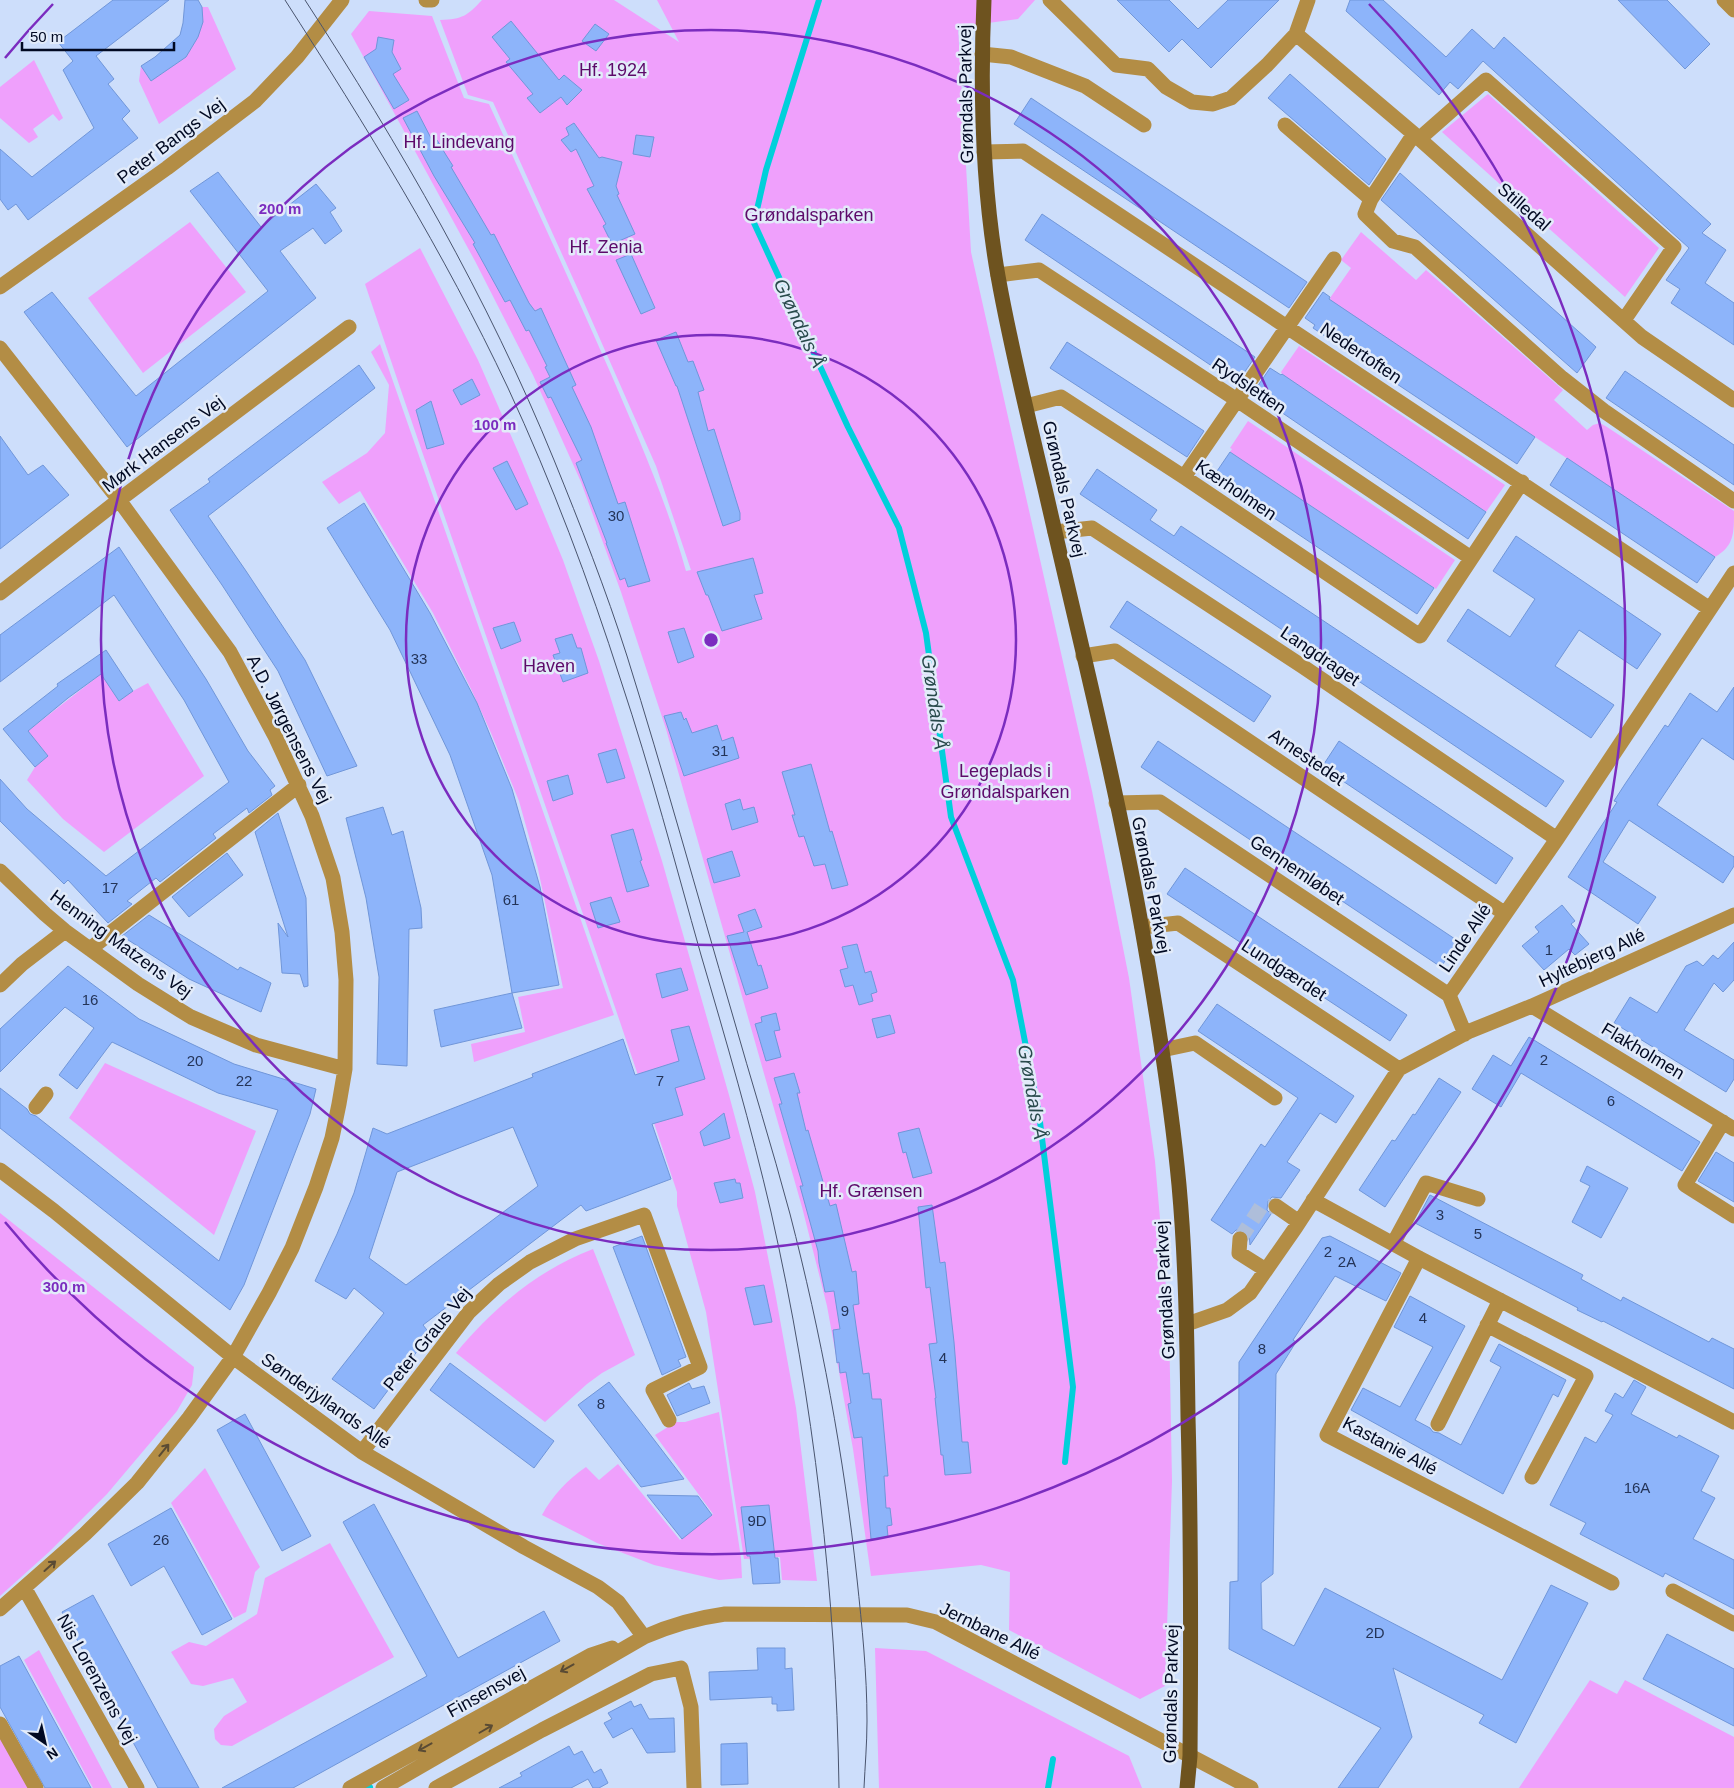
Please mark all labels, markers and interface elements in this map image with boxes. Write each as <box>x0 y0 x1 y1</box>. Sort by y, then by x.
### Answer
scale bar <box>22 20 175 52</box>
street label: Grøndals Parkvej <box>955 24 977 164</box>
text: 50 m <box>30 28 63 45</box>
park label: Hf. 1924 <box>579 60 647 80</box>
street label: Peter Bangs Vej <box>113 94 229 188</box>
park label: Hf. Lindevang <box>403 132 515 152</box>
street label: Stilledal <box>1494 179 1554 235</box>
text: 200 m <box>259 200 301 217</box>
park label: Grøndalsparken <box>744 205 874 225</box>
park label: Hf. Zenia <box>569 237 644 257</box>
water label: Grøndals Å <box>770 275 829 371</box>
street label: Nedertoften <box>1316 318 1406 388</box>
street label: Rydsletten <box>1208 354 1290 418</box>
street label: Mørk Hansens Vej <box>98 392 228 496</box>
text: 100 m <box>474 416 516 433</box>
street label: Grøndals Parkvej <box>1039 419 1089 559</box>
street label: Kærholmen <box>1192 456 1280 524</box>
house number: 30 <box>608 507 624 524</box>
street label: Langdraget <box>1277 622 1363 690</box>
centre of rings <box>702 631 720 649</box>
house number: 33 <box>411 650 427 667</box>
street label: A.D. Jørgensens Vej <box>243 651 335 807</box>
water label: Grøndals Å <box>917 653 952 751</box>
park label: Haven <box>523 656 575 676</box>
street label: Arnestedet <box>1265 724 1349 790</box>
house number: 31 <box>712 742 728 759</box>
park label: Legeplads i Grøndalsparken <box>940 761 1070 802</box>
street label: Grøndals Parkvej <box>1128 815 1174 955</box>
street label: Gennemløbet <box>1246 831 1348 909</box>
house number: 17 <box>102 879 118 896</box>
street label: Henning Matzens Vej <box>46 886 196 1002</box>
house number: 61 <box>503 891 519 908</box>
street label: Linde Allé <box>1435 900 1495 976</box>
street label: Hyltebjerg Allé <box>1536 925 1648 991</box>
street label: Lundgærdet <box>1238 935 1330 1005</box>
house number: 1 <box>1545 941 1553 958</box>
house number: 16 <box>82 991 98 1008</box>
street label: Flakholmen <box>1598 1018 1688 1084</box>
water label: Grøndals Å <box>1014 1043 1051 1141</box>
house number: 2 <box>1540 1051 1548 1068</box>
house number: 20 <box>187 1052 203 1069</box>
house number: 22 <box>236 1072 252 1089</box>
house number: 7 <box>656 1072 664 1089</box>
house number: 6 <box>1607 1092 1615 1109</box>
park label: Hf. Grænsen <box>819 1181 923 1201</box>
house number: 3 <box>1436 1206 1444 1223</box>
street label: Grøndals Parkvej <box>1151 1220 1179 1360</box>
house number: 5 <box>1474 1225 1482 1242</box>
house number: 2 <box>1324 1243 1332 1260</box>
house number: 2A <box>1338 1253 1356 1270</box>
text: 300 m <box>43 1278 85 1295</box>
street label: Peter Graus Vej <box>379 1283 475 1395</box>
house number: 9 <box>841 1302 849 1319</box>
house number: 4 <box>1419 1309 1427 1326</box>
house number: 8 <box>1258 1340 1266 1357</box>
street label: Sønderjyllands Allé <box>258 1349 394 1453</box>
house number: 4 <box>939 1349 947 1366</box>
house number: 8 <box>597 1395 605 1412</box>
street label: Kastanie Allé <box>1339 1413 1441 1479</box>
one-way arrow <box>158 1444 169 1457</box>
house number: 16A <box>1624 1479 1650 1496</box>
house number: 9D <box>747 1512 767 1529</box>
house number: 26 <box>153 1531 169 1548</box>
one-way arrow <box>43 1560 56 1571</box>
street label: Jernbane Allé <box>937 1598 1043 1664</box>
street label: Nis Lorenzens Vej <box>53 1611 141 1747</box>
street label: Grøndals Parkvej <box>1160 1624 1182 1764</box>
house number: 2D <box>1365 1624 1385 1641</box>
street label: Finsensvej <box>444 1662 528 1722</box>
one-way arrow <box>560 1664 575 1674</box>
north arrow <box>20 1718 70 1768</box>
one-way arrow <box>478 1723 492 1733</box>
one-way arrow <box>417 1742 432 1752</box>
text: N <box>44 1744 61 1763</box>

